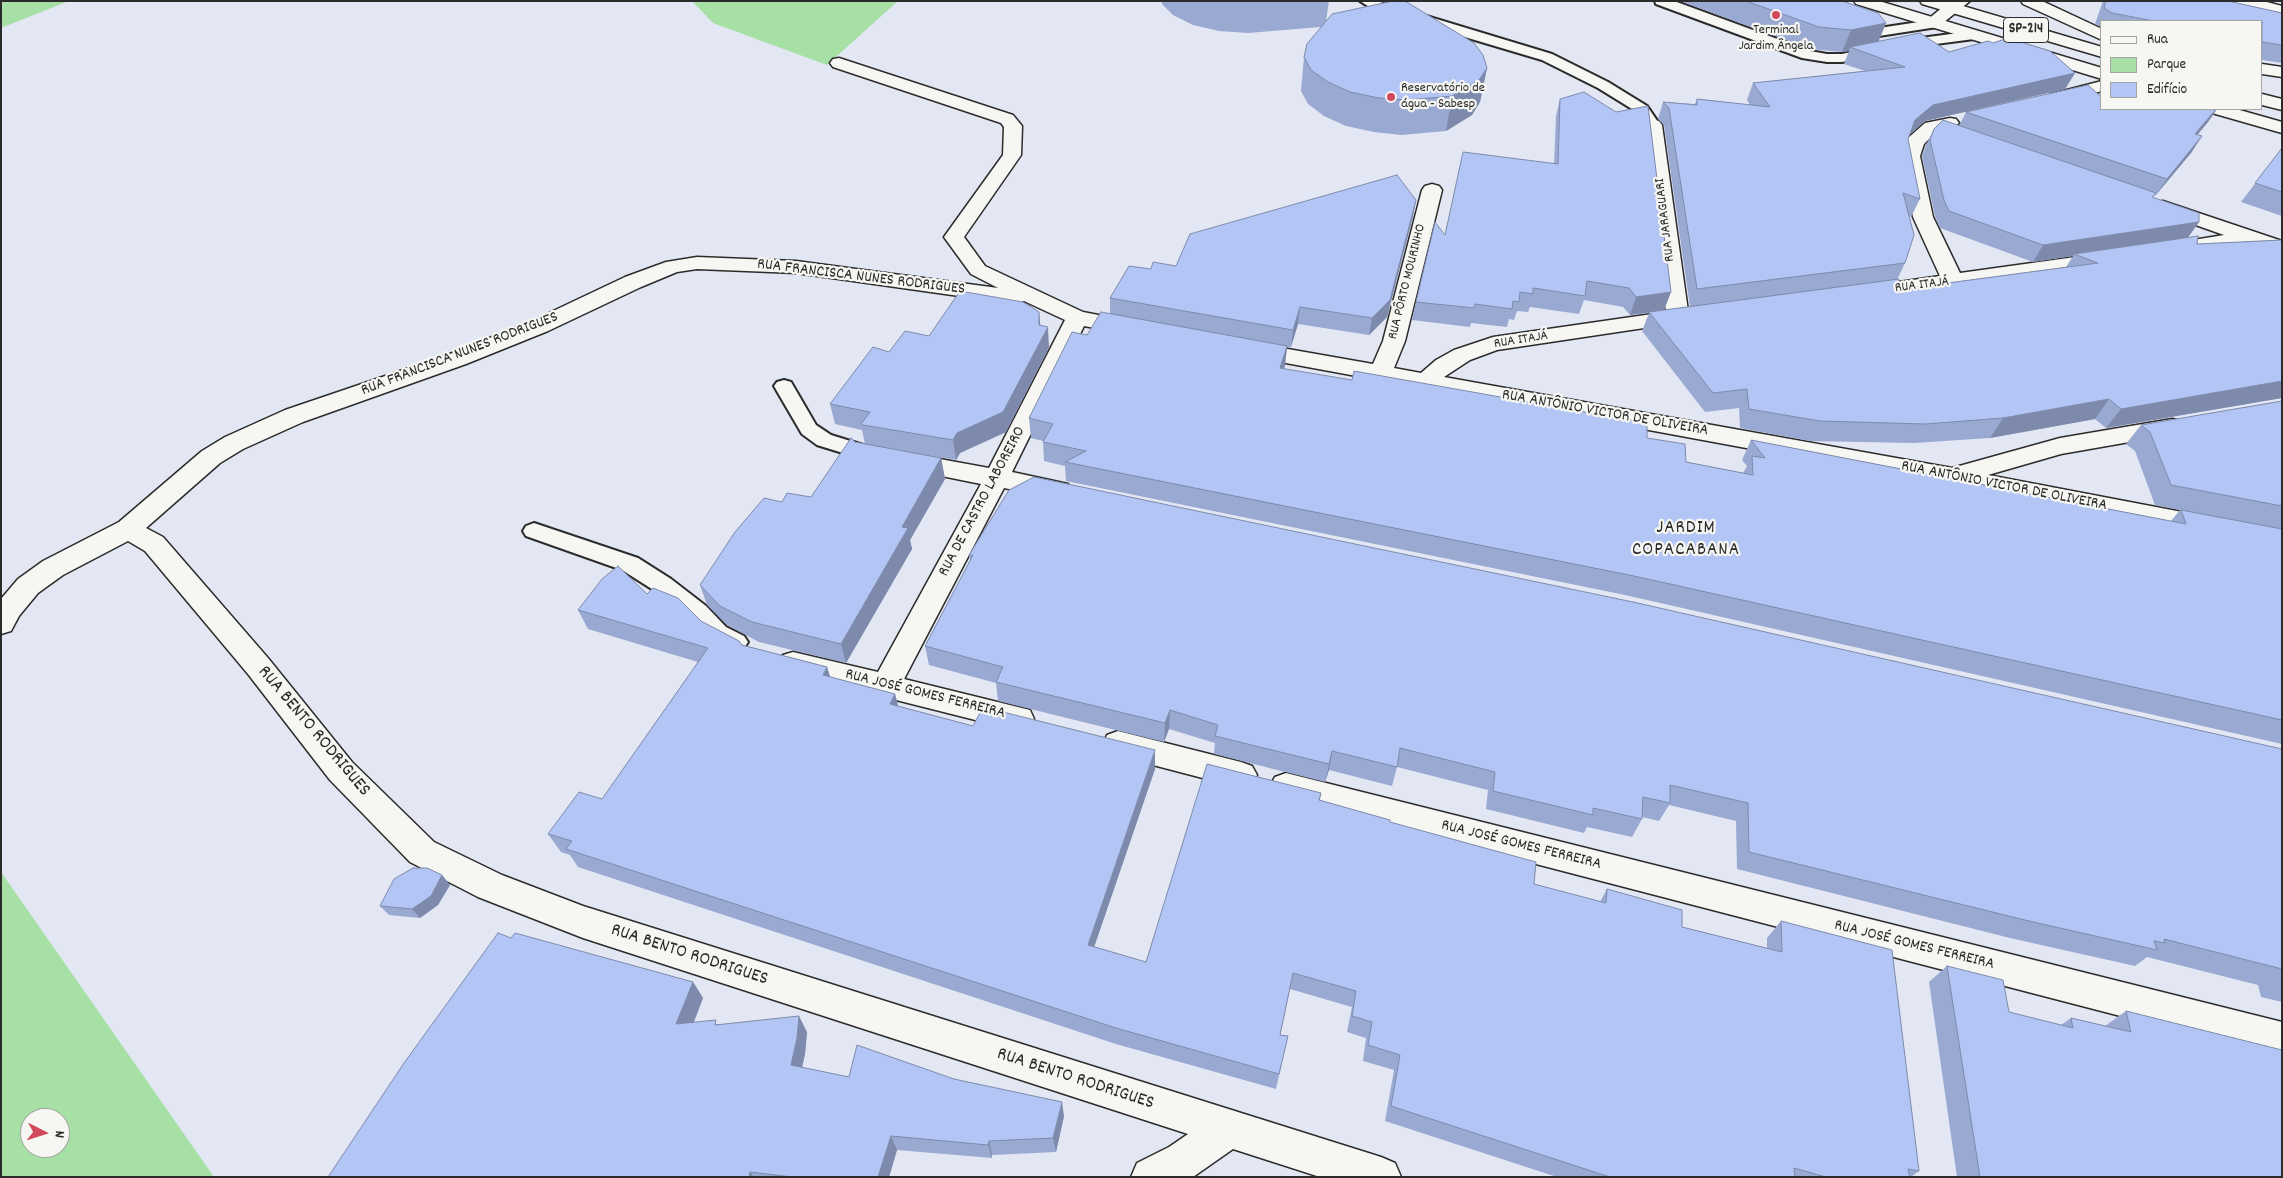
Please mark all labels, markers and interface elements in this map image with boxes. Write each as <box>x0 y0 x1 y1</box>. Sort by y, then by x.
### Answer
marker: Terminal Jardim Ângela <box>1770 9 1782 21</box>
road number: SP-214 <box>2004 18 2048 42</box>
legend <box>2100 20 2263 110</box>
place label: Terminal Jardim Ângela <box>1739 23 1813 56</box>
text: Rua <box>2147 29 2168 51</box>
text: Parque <box>2147 54 2186 76</box>
text: Edifício <box>2147 79 2187 101</box>
place label: Reservatório de água - Sabesp <box>1401 81 1485 114</box>
marker: Reservatório de água - Sabesp <box>1385 91 1397 103</box>
street label: RUA JARAGUARI <box>1653 177 1679 263</box>
street label: RUA PÔRTO MOURINHO <box>1386 223 1430 341</box>
street label: RUA FRANCISCA NUNES RODRIGUES <box>756 256 966 300</box>
street label: RUA ITAJÁ <box>1894 274 1950 298</box>
street label: RUA FRANCISCA NUNES RODRIGUES <box>359 309 561 401</box>
street label: RUA ITAJÁ <box>1493 328 1549 354</box>
street label: RUA ANTÔNIO VICTOR DE OLIVEIRA <box>1500 386 1710 442</box>
street label: RUA DE CASTRO LABOREIRO <box>935 424 1031 580</box>
street label: RUA ANTÔNIO VICTOR DE OLIVEIRA <box>1899 458 2109 516</box>
district label: JARDIM COPACABANA <box>1631 518 1741 562</box>
street label: RUA BENTO RODRIGUES <box>252 662 374 802</box>
street label: RUA JOSÉ GOMES FERREIRA <box>843 666 1007 724</box>
street label: RUA JOSÉ GOMES FERREIRA <box>1439 817 1603 875</box>
street label: RUA JOSÉ GOMES FERREIRA <box>1832 917 1996 975</box>
street label: RUA BENTO RODRIGUES <box>608 920 770 992</box>
street label: RUA BENTO RODRIGUES <box>994 1044 1156 1116</box>
north arrow <box>20 1108 70 1158</box>
text: N <box>49 1130 69 1139</box>

